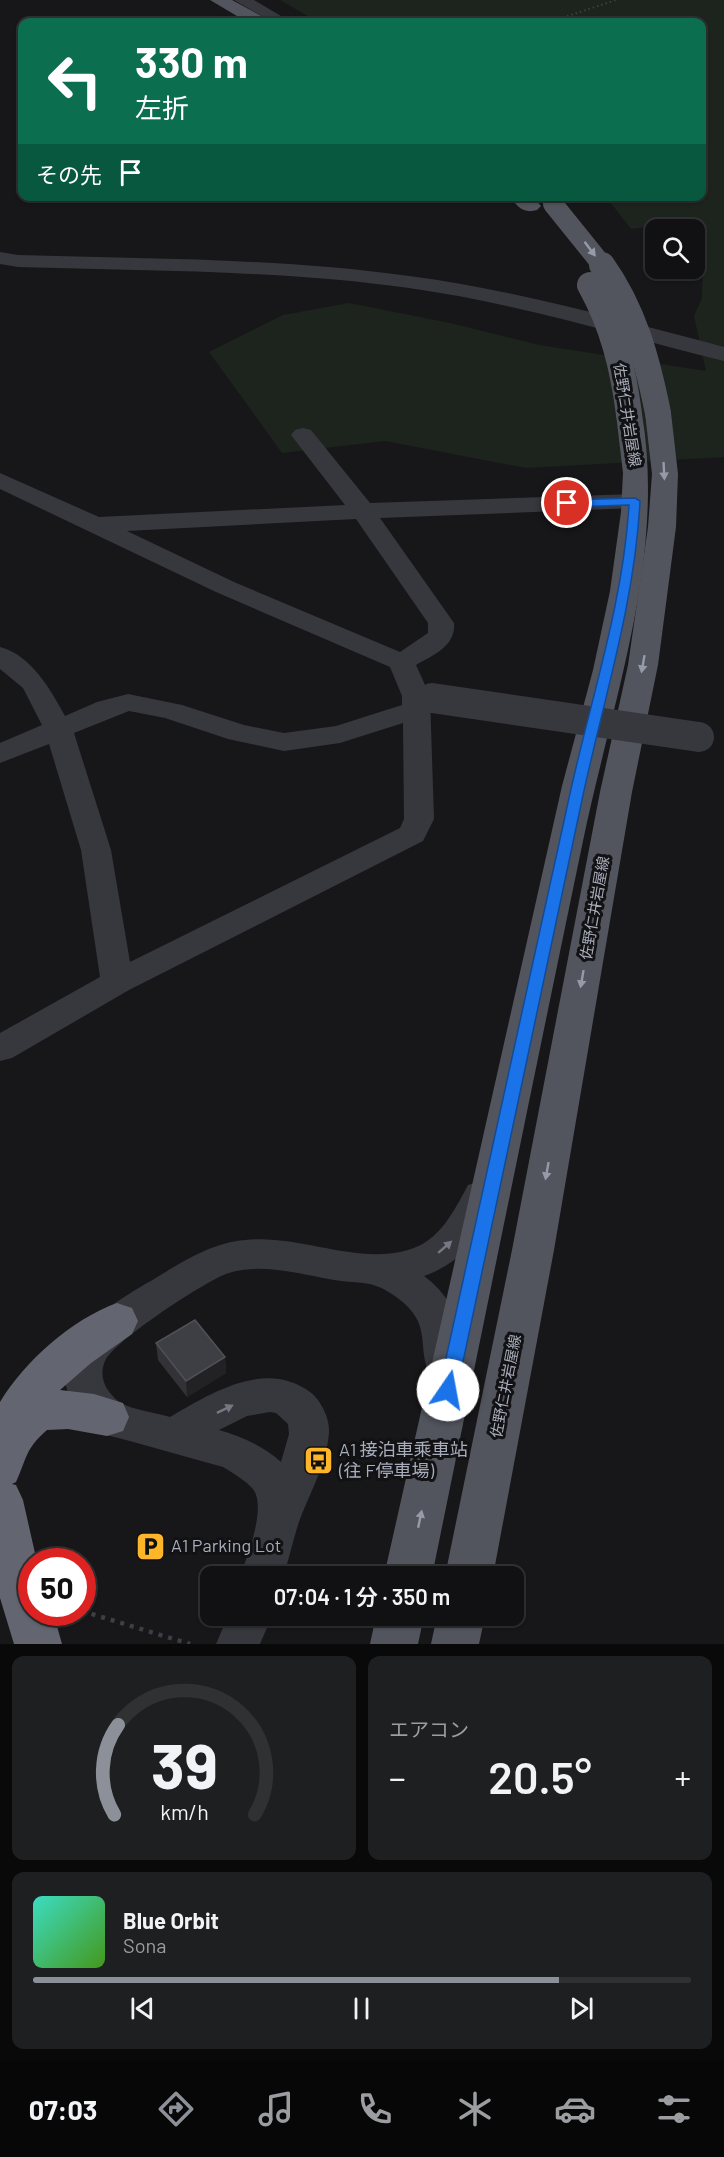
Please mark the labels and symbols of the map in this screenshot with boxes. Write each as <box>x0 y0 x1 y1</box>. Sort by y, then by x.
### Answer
one-way arrow <box>584 241 597 257</box>
street label: 佐野仁井岩屋線 <box>611 362 645 468</box>
one-way arrow <box>659 461 668 480</box>
pin <box>541 477 592 528</box>
one-way arrow <box>638 655 647 674</box>
street label: 佐野仁井岩屋線 <box>576 855 612 961</box>
one-way arrow <box>577 970 586 989</box>
one-way arrow <box>542 1162 551 1181</box>
one-way arrow <box>437 1241 452 1254</box>
street label: 佐野仁井岩屋線 <box>486 1333 524 1439</box>
position arrow <box>416 1358 480 1422</box>
one-way arrow <box>216 1404 233 1413</box>
place label: A1 接泊車乘車站 (往 F停車場) <box>338 1438 468 1481</box>
bus stop icon: A1 接泊車乘車站 (往 F停車場) <box>302 1444 334 1476</box>
one-way arrow <box>416 1510 426 1529</box>
parking icon: A1 Parking Lot <box>134 1530 166 1562</box>
place label: A1 Parking Lot <box>171 1534 281 1556</box>
speed limit sign: 50 <box>18 1548 96 1626</box>

